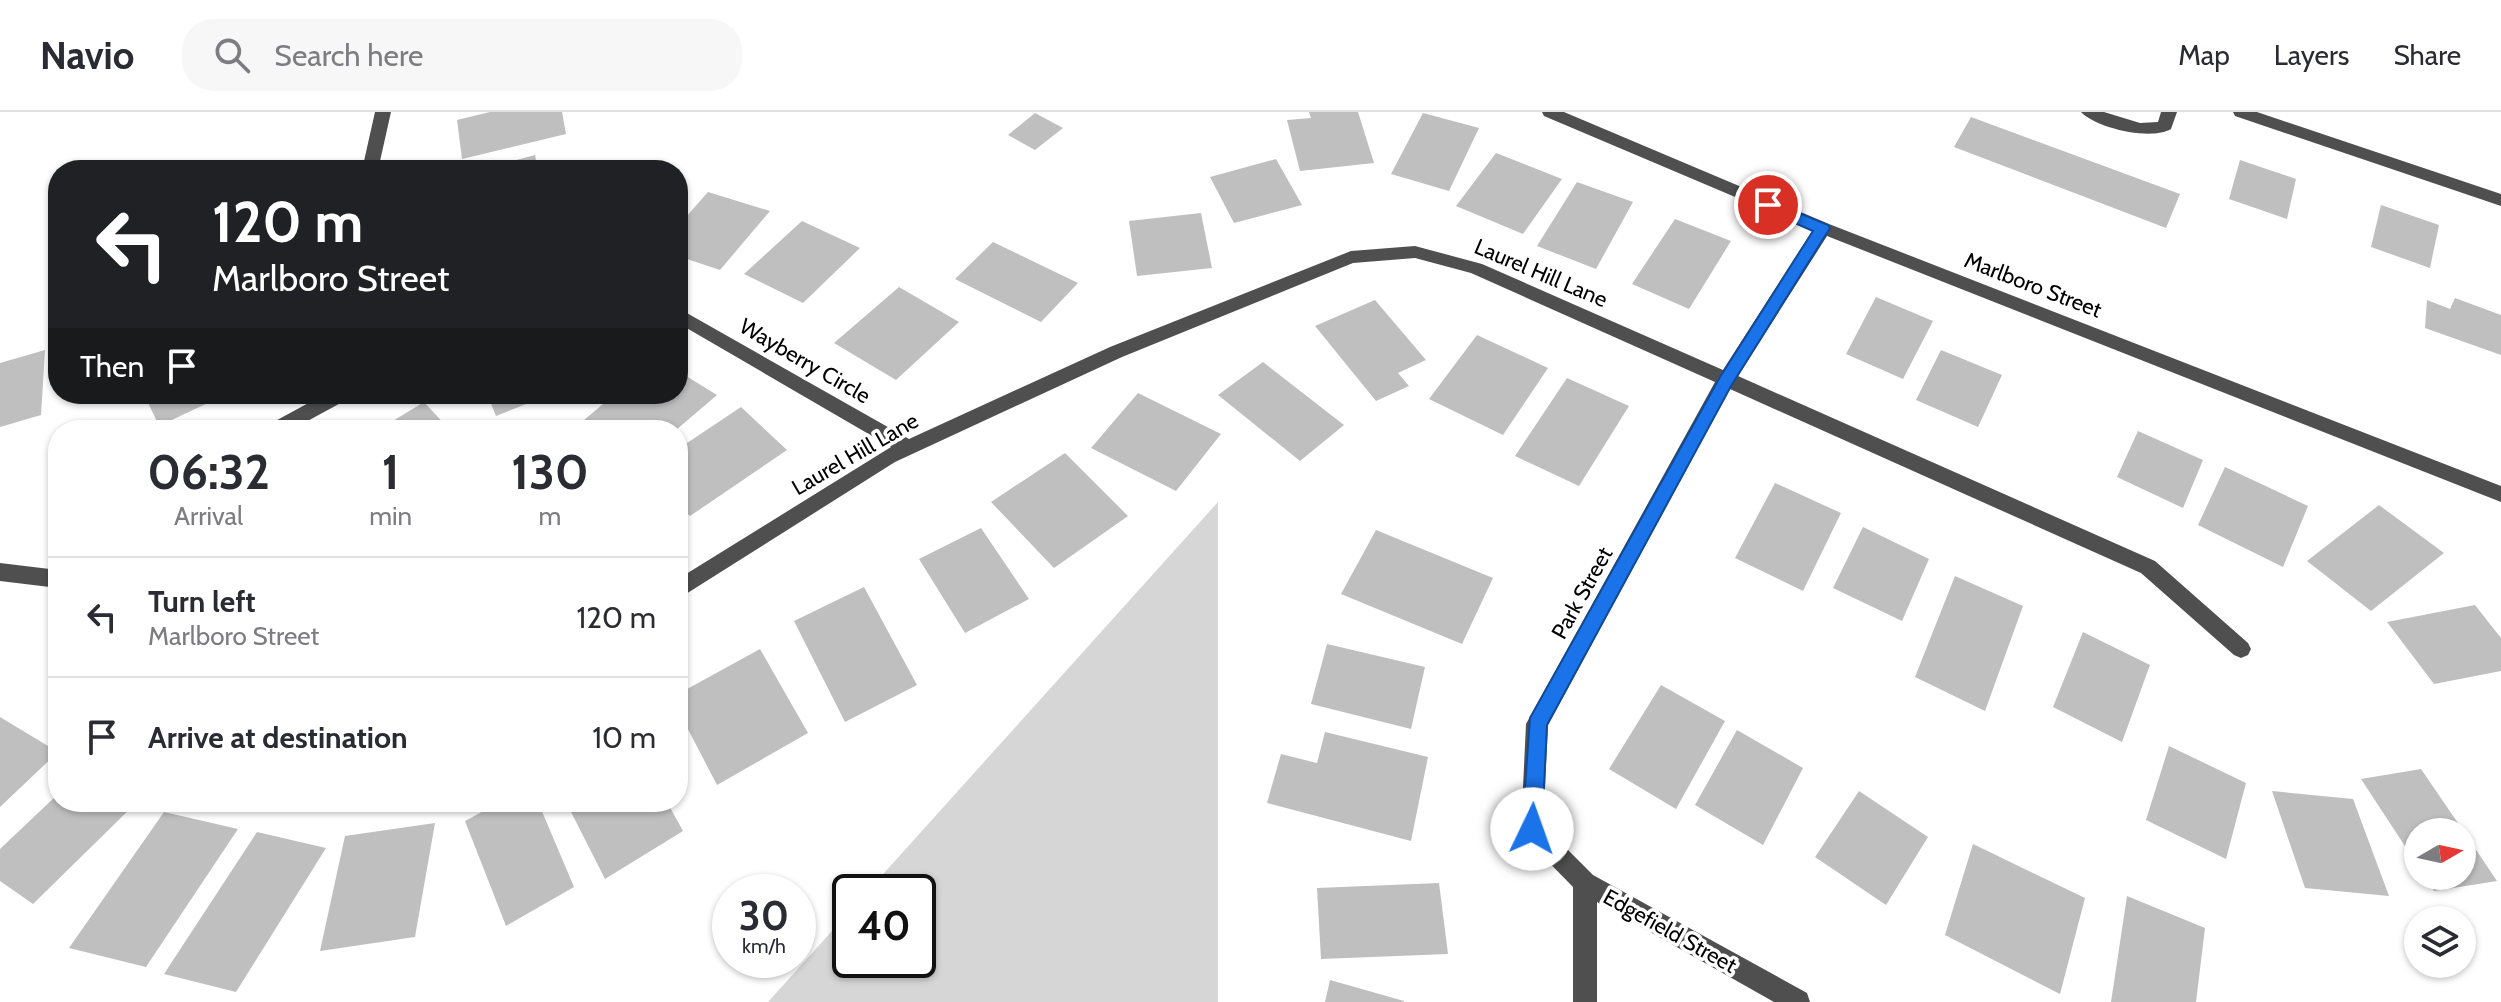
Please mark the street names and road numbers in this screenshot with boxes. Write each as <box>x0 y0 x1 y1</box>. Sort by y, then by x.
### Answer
street label: Laurel Hill Lane <box>1471 233 1611 313</box>
street label: Marlboro Street <box>1960 246 2106 324</box>
street label: Wayberry Circle <box>735 313 875 409</box>
street label: Laurel Hill Lane <box>787 407 923 501</box>
street label: Park Street <box>1546 542 1619 644</box>
street label: Edgefield Street <box>1599 883 1742 979</box>

